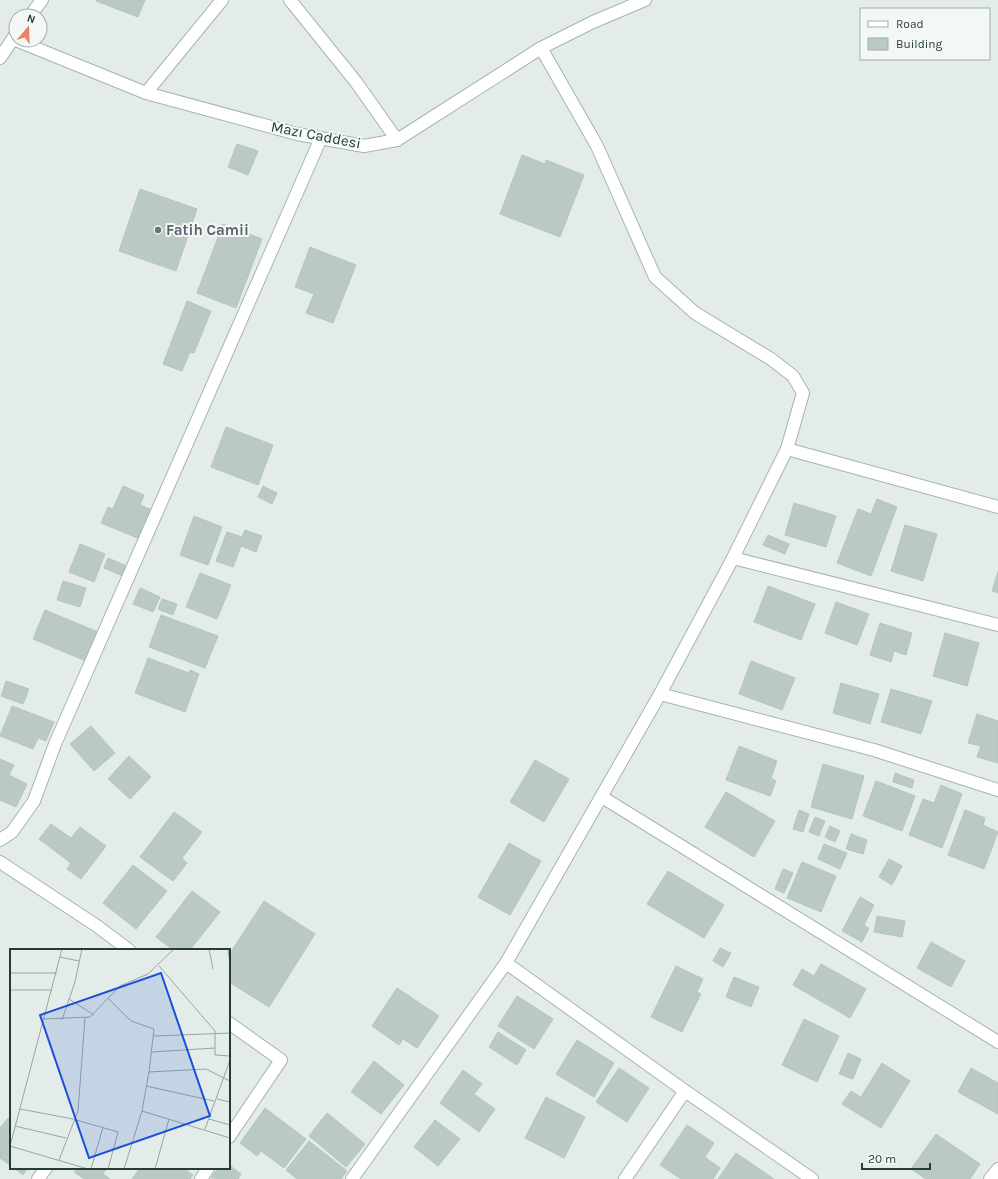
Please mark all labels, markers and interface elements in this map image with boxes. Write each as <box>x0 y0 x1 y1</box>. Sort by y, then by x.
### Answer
north arrow <box>8 8 48 48</box>
legend <box>860 8 990 60</box>
text: N <box>25 12 37 26</box>
text: Road <box>896 17 924 31</box>
text: Building <box>896 37 943 51</box>
street label: Mazı Caddesi <box>269 117 363 153</box>
place label: Fatih Camii <box>166 221 249 239</box>
marker: Fatih Camii <box>153 225 163 235</box>
inset map <box>10 949 230 1169</box>
scale bar <box>862 1145 930 1171</box>
text: 20 m <box>868 1152 896 1166</box>

